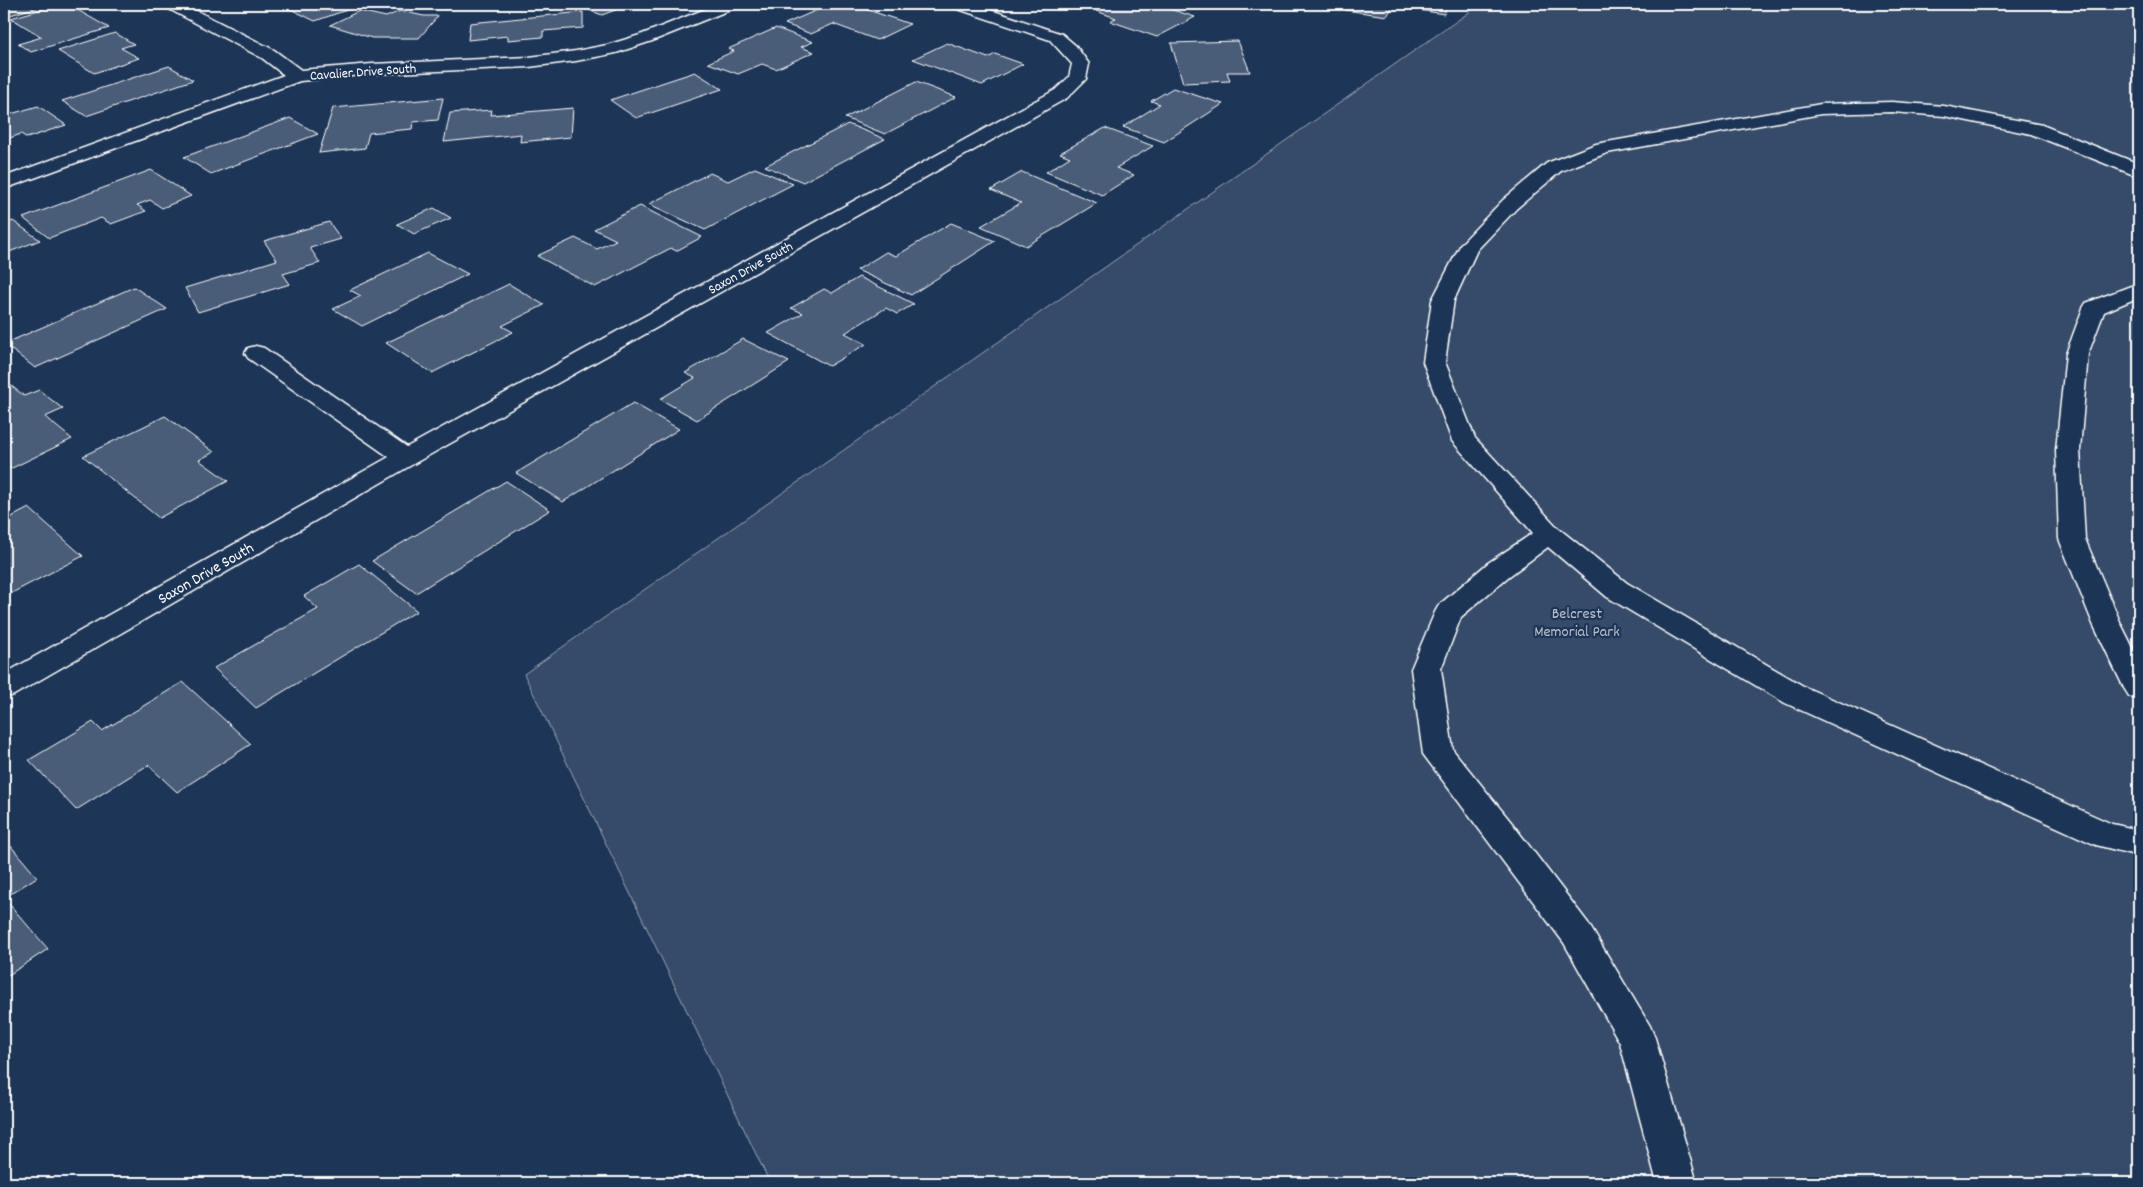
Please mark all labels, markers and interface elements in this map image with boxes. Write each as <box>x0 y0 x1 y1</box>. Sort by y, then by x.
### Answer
street label: Cavalier Drive South <box>309 59 417 87</box>
street label: Saxon Drive South <box>705 237 797 300</box>
street label: Saxon Drive South <box>154 537 259 611</box>
park label: Belcrest Memorial Park <box>1534 603 1620 644</box>

